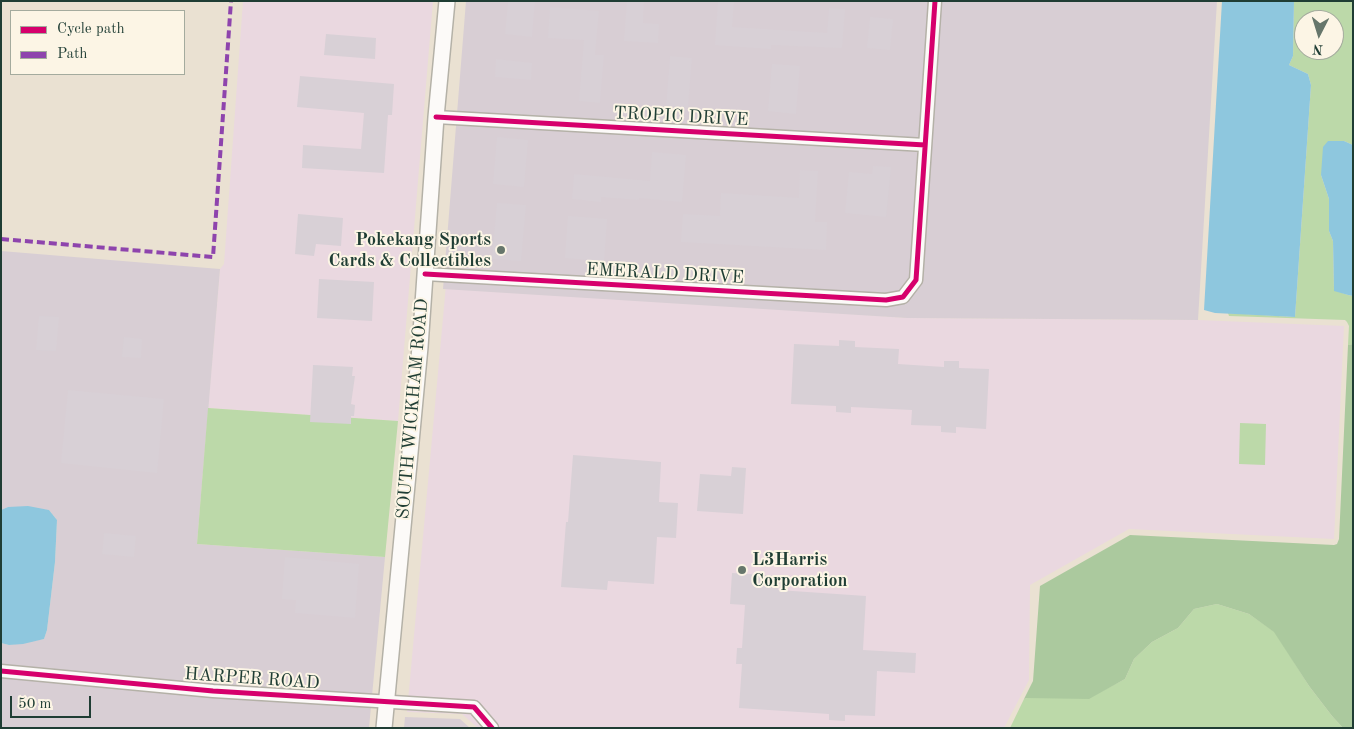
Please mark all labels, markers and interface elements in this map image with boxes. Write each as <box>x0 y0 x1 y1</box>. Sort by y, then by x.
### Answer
legend <box>10 10 185 75</box>
north arrow <box>1294 10 1344 60</box>
text: Cycle path <box>57 22 125 37</box>
text: N <box>1312 42 1324 56</box>
text: Path <box>57 47 87 62</box>
street label: TROPIC DRIVE <box>613 103 749 131</box>
place label: Pokekang Sports Cards & Collectibles <box>328 229 491 272</box>
marker: Pokekang Sports Cards & Collectibles <box>495 244 507 256</box>
street label: EMERALD DRIVE <box>586 259 744 289</box>
street label: SOUTH WICKHAM ROAD <box>393 298 433 520</box>
place label: L3Harris Corporation <box>752 549 848 592</box>
marker: L3Harris Corporation <box>736 564 748 576</box>
street label: HARPER ROAD <box>184 663 320 695</box>
scale bar <box>12 686 94 718</box>
text: 50 m <box>18 697 52 712</box>

